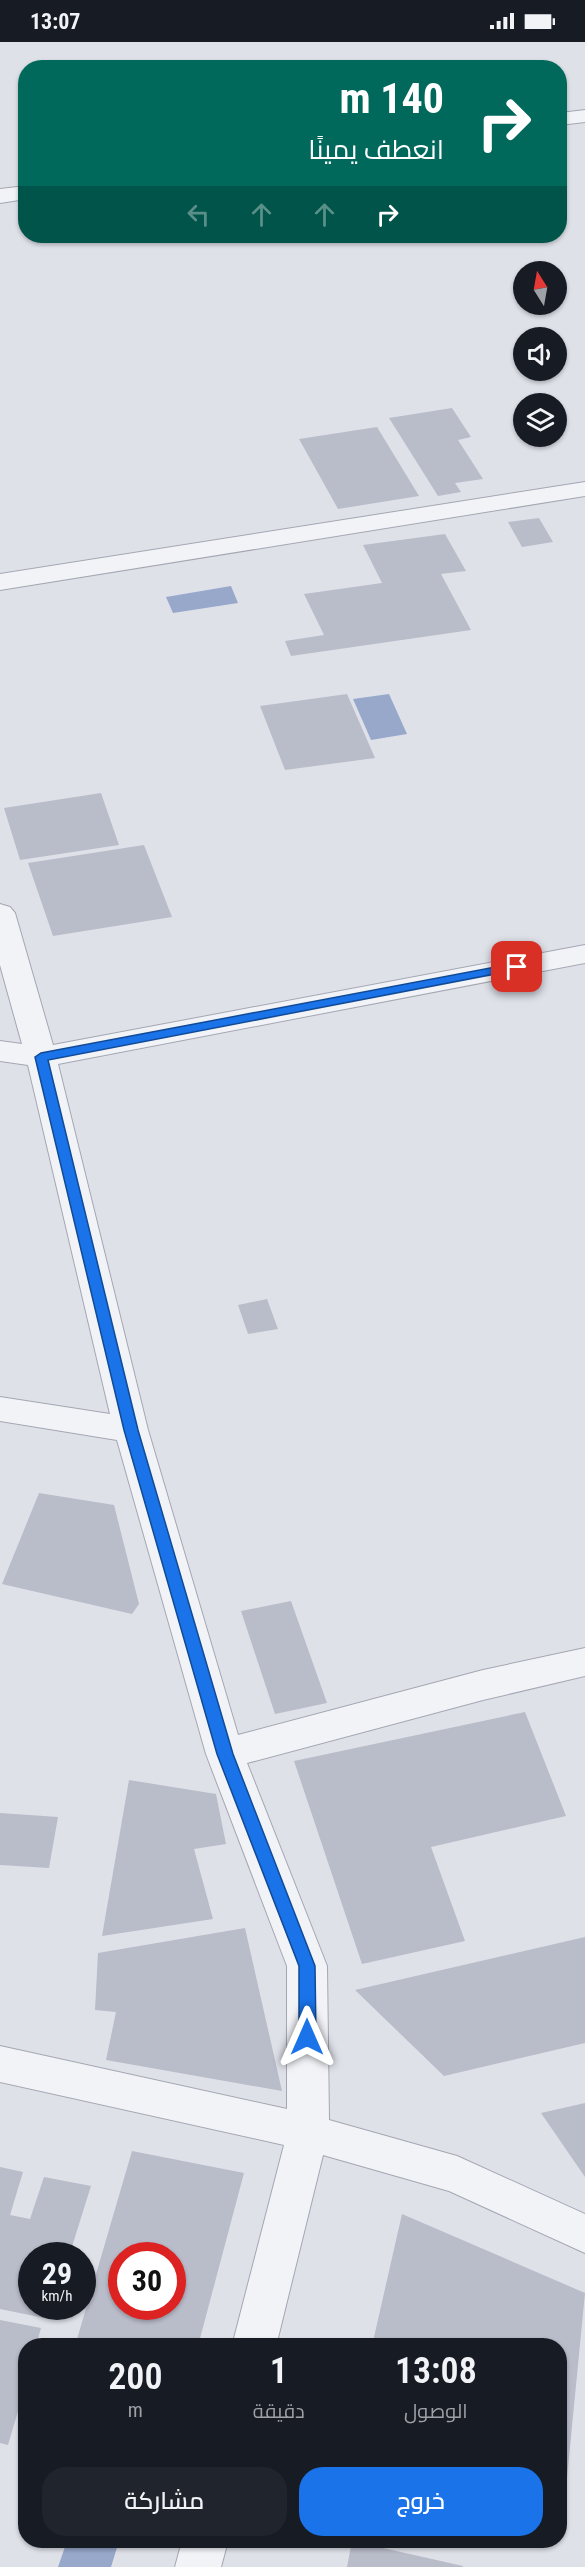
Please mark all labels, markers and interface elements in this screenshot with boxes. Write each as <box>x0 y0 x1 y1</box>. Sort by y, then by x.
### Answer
text: 13:07 <box>30 9 81 34</box>
text: 140 m <box>339 74 444 123</box>
icon: right <box>465 84 543 162</box>
text: انعطف يمينًا <box>308 134 444 166</box>
icon: left <box>182 198 215 231</box>
icon: ahead <box>245 198 278 231</box>
icon: ahead <box>308 198 341 231</box>
icon: right <box>371 198 404 231</box>
north arrow <box>513 261 567 315</box>
map controls <box>513 261 567 447</box>
button: sound <box>513 327 567 381</box>
button: layers <box>513 393 567 447</box>
pin <box>491 941 542 992</box>
icon: arrive <box>500 950 533 983</box>
position arrow <box>275 2005 339 2069</box>
speed limit sign: 30 <box>108 2242 186 2320</box>
text: 29 <box>42 2256 72 2291</box>
text: km/h <box>42 2287 72 2305</box>
text: 1 <box>270 2350 288 2392</box>
text: 13:08 <box>395 2350 477 2392</box>
text: 200 <box>108 2356 163 2398</box>
text: m <box>128 2398 143 2422</box>
text: دقيقة <box>253 2399 305 2423</box>
text: الوصول <box>404 2399 468 2423</box>
button: مشاركة <box>42 2467 287 2536</box>
button: خروج <box>299 2467 543 2536</box>

